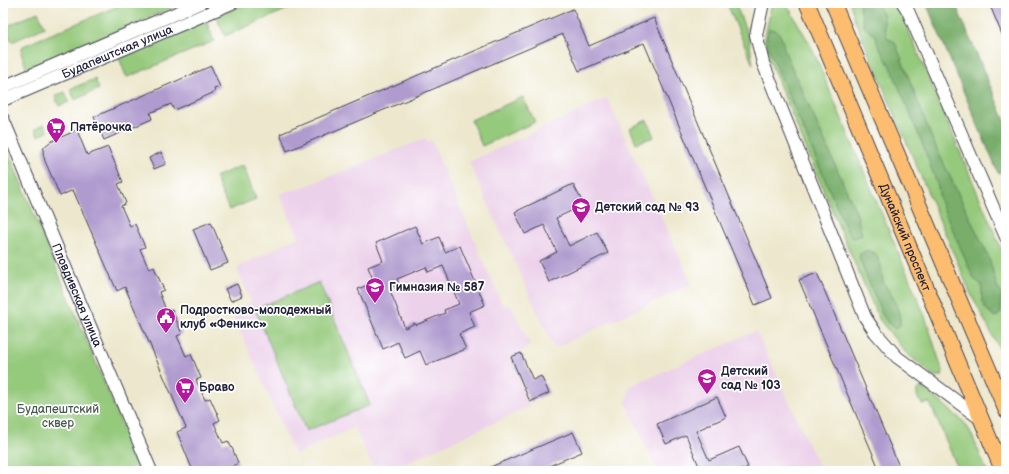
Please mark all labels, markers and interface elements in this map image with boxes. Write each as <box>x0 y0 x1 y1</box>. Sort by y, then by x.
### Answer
street label: Будапештская улица <box>60 22 175 82</box>
supermarket icon: Пятёрочка <box>45 116 67 144</box>
place label: Пятёрочка <box>70 120 133 135</box>
street label: Дунайский проспект <box>875 181 934 294</box>
school or university icon: Детский сад № 93 <box>570 196 592 224</box>
place label: Детский сад № 93 <box>595 200 699 215</box>
street label: Пловдивская улица <box>48 241 105 349</box>
school or university icon: Гимназия № 587 <box>364 276 386 304</box>
place label: Гимназия № 587 <box>389 280 485 295</box>
place label: Подростково-молодежный клуб «Феникс» <box>180 303 331 332</box>
public building icon: Подростково-молодежный клуб «Феникс» <box>155 306 177 334</box>
place label: Детский сад № 103 <box>721 364 781 393</box>
school or university icon: Детский сад № 103 <box>696 367 718 395</box>
supermarket icon: Браво <box>174 376 196 404</box>
place label: Браво <box>199 380 235 395</box>
park label: Будапештский сквер <box>17 402 99 431</box>

